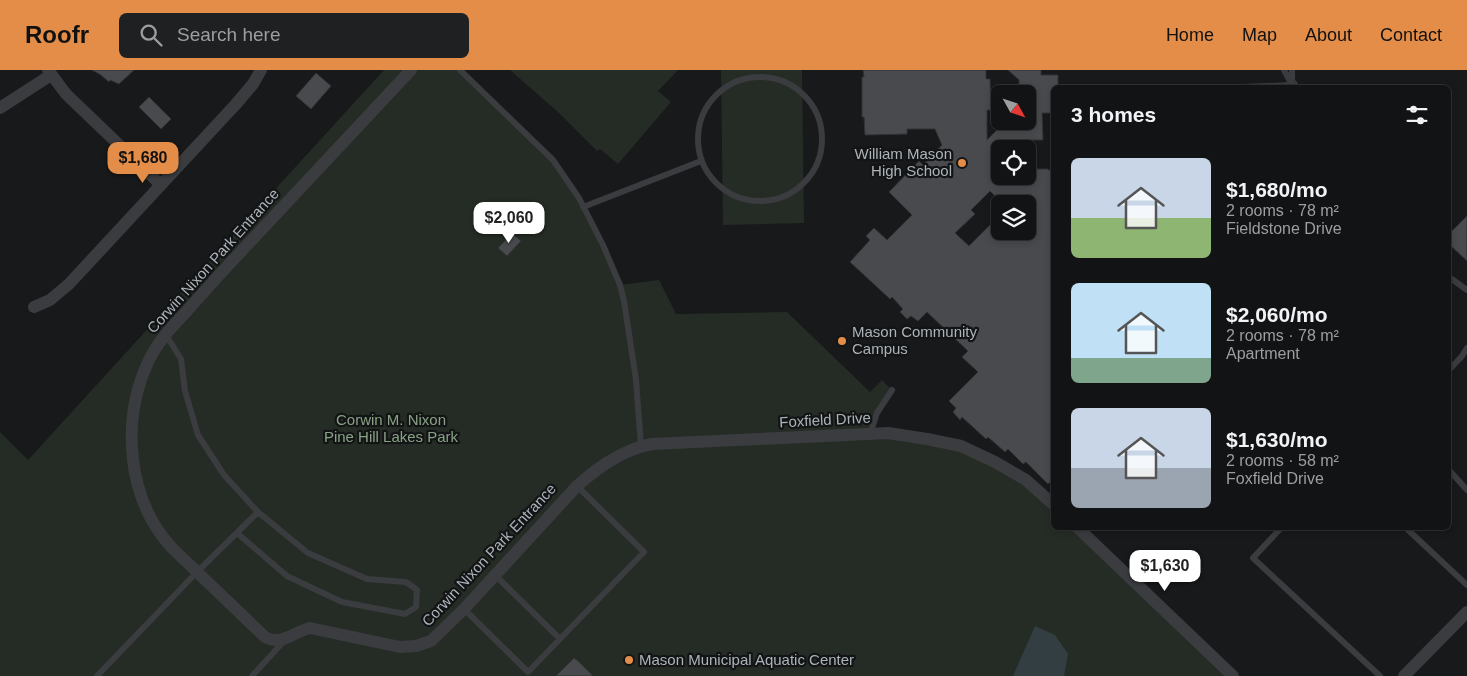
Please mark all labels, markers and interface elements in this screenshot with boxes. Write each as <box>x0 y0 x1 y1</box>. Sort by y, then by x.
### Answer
search box <box>119 13 469 58</box>
text: Roofr <box>25 21 89 48</box>
icon: search <box>137 21 165 49</box>
text: Search here <box>177 24 281 45</box>
text: Home <box>1166 25 1214 45</box>
text: Map <box>1242 25 1277 45</box>
text: About <box>1305 25 1352 45</box>
text: Contact <box>1380 25 1442 45</box>
north arrow <box>991 85 1036 130</box>
map controls <box>991 85 1036 240</box>
icon: filters <box>1403 101 1431 129</box>
text: 3 homes <box>1071 103 1156 126</box>
button: locate <box>991 140 1036 185</box>
pin: $1,680 <box>102 142 184 184</box>
place label: William Mason High School <box>854 145 952 179</box>
text: $1,680 <box>119 149 167 166</box>
marker: William Mason High School <box>956 157 968 169</box>
icon: home <box>1111 178 1171 238</box>
text: $1,680/mo <box>1226 178 1328 201</box>
street label: Corwin Nixon Park Entrance <box>143 185 282 336</box>
button: layers <box>991 195 1036 240</box>
pin: $2,060 <box>468 202 550 244</box>
text: 2 rooms · 78 m² <box>1226 202 1339 219</box>
text: $2,060 <box>485 209 533 226</box>
text: Fieldstone Drive <box>1226 220 1342 237</box>
icon: home <box>1111 303 1171 363</box>
text: $2,060/mo <box>1226 303 1328 326</box>
place label: Mason Community Campus <box>852 323 978 357</box>
text: 2 rooms · 78 m² <box>1226 327 1339 344</box>
marker: Mason Community Campus <box>836 335 848 347</box>
text: Apartment <box>1226 345 1300 362</box>
street label: Foxfield Drive <box>779 409 871 430</box>
park label: Corwin M. Nixon Pine Hill Lakes Park <box>324 411 459 445</box>
icon: home <box>1111 428 1171 488</box>
text: $1,630/mo <box>1226 428 1328 451</box>
text: 2 rooms · 58 m² <box>1226 452 1339 469</box>
text: Foxfield Drive <box>1226 470 1324 487</box>
street label: Corwin Nixon Park Entrance <box>418 480 559 629</box>
pin: $1,630 <box>1124 550 1206 592</box>
text: $1,630 <box>1141 557 1189 574</box>
place label: Mason Municipal Aquatic Center <box>639 651 854 668</box>
marker: Mason Municipal Aquatic Center <box>623 654 635 666</box>

